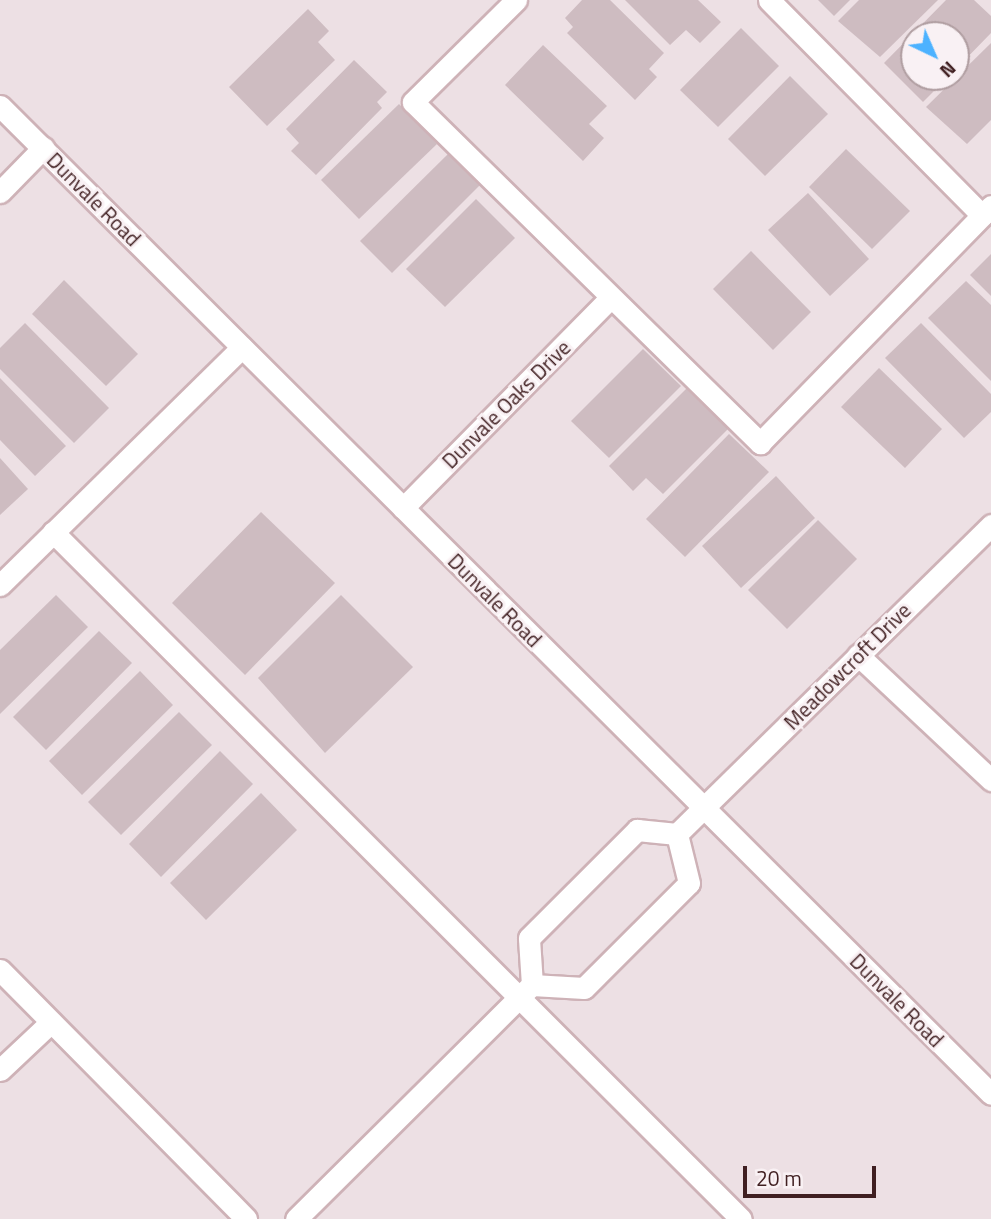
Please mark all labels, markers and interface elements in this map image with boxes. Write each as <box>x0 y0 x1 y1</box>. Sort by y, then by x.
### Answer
north arrow <box>900 21 970 91</box>
text: N <box>934 55 963 85</box>
street label: Dunvale Road <box>42 147 146 251</box>
street label: Dunvale Oaks Drive <box>437 335 575 473</box>
street label: Dunvale Road <box>443 548 547 652</box>
street label: Meadowcroft Drive <box>778 597 916 735</box>
street label: Dunvale Road <box>845 948 949 1052</box>
scale bar <box>746 1152 879 1196</box>
text: 20 m <box>756 1162 802 1194</box>

